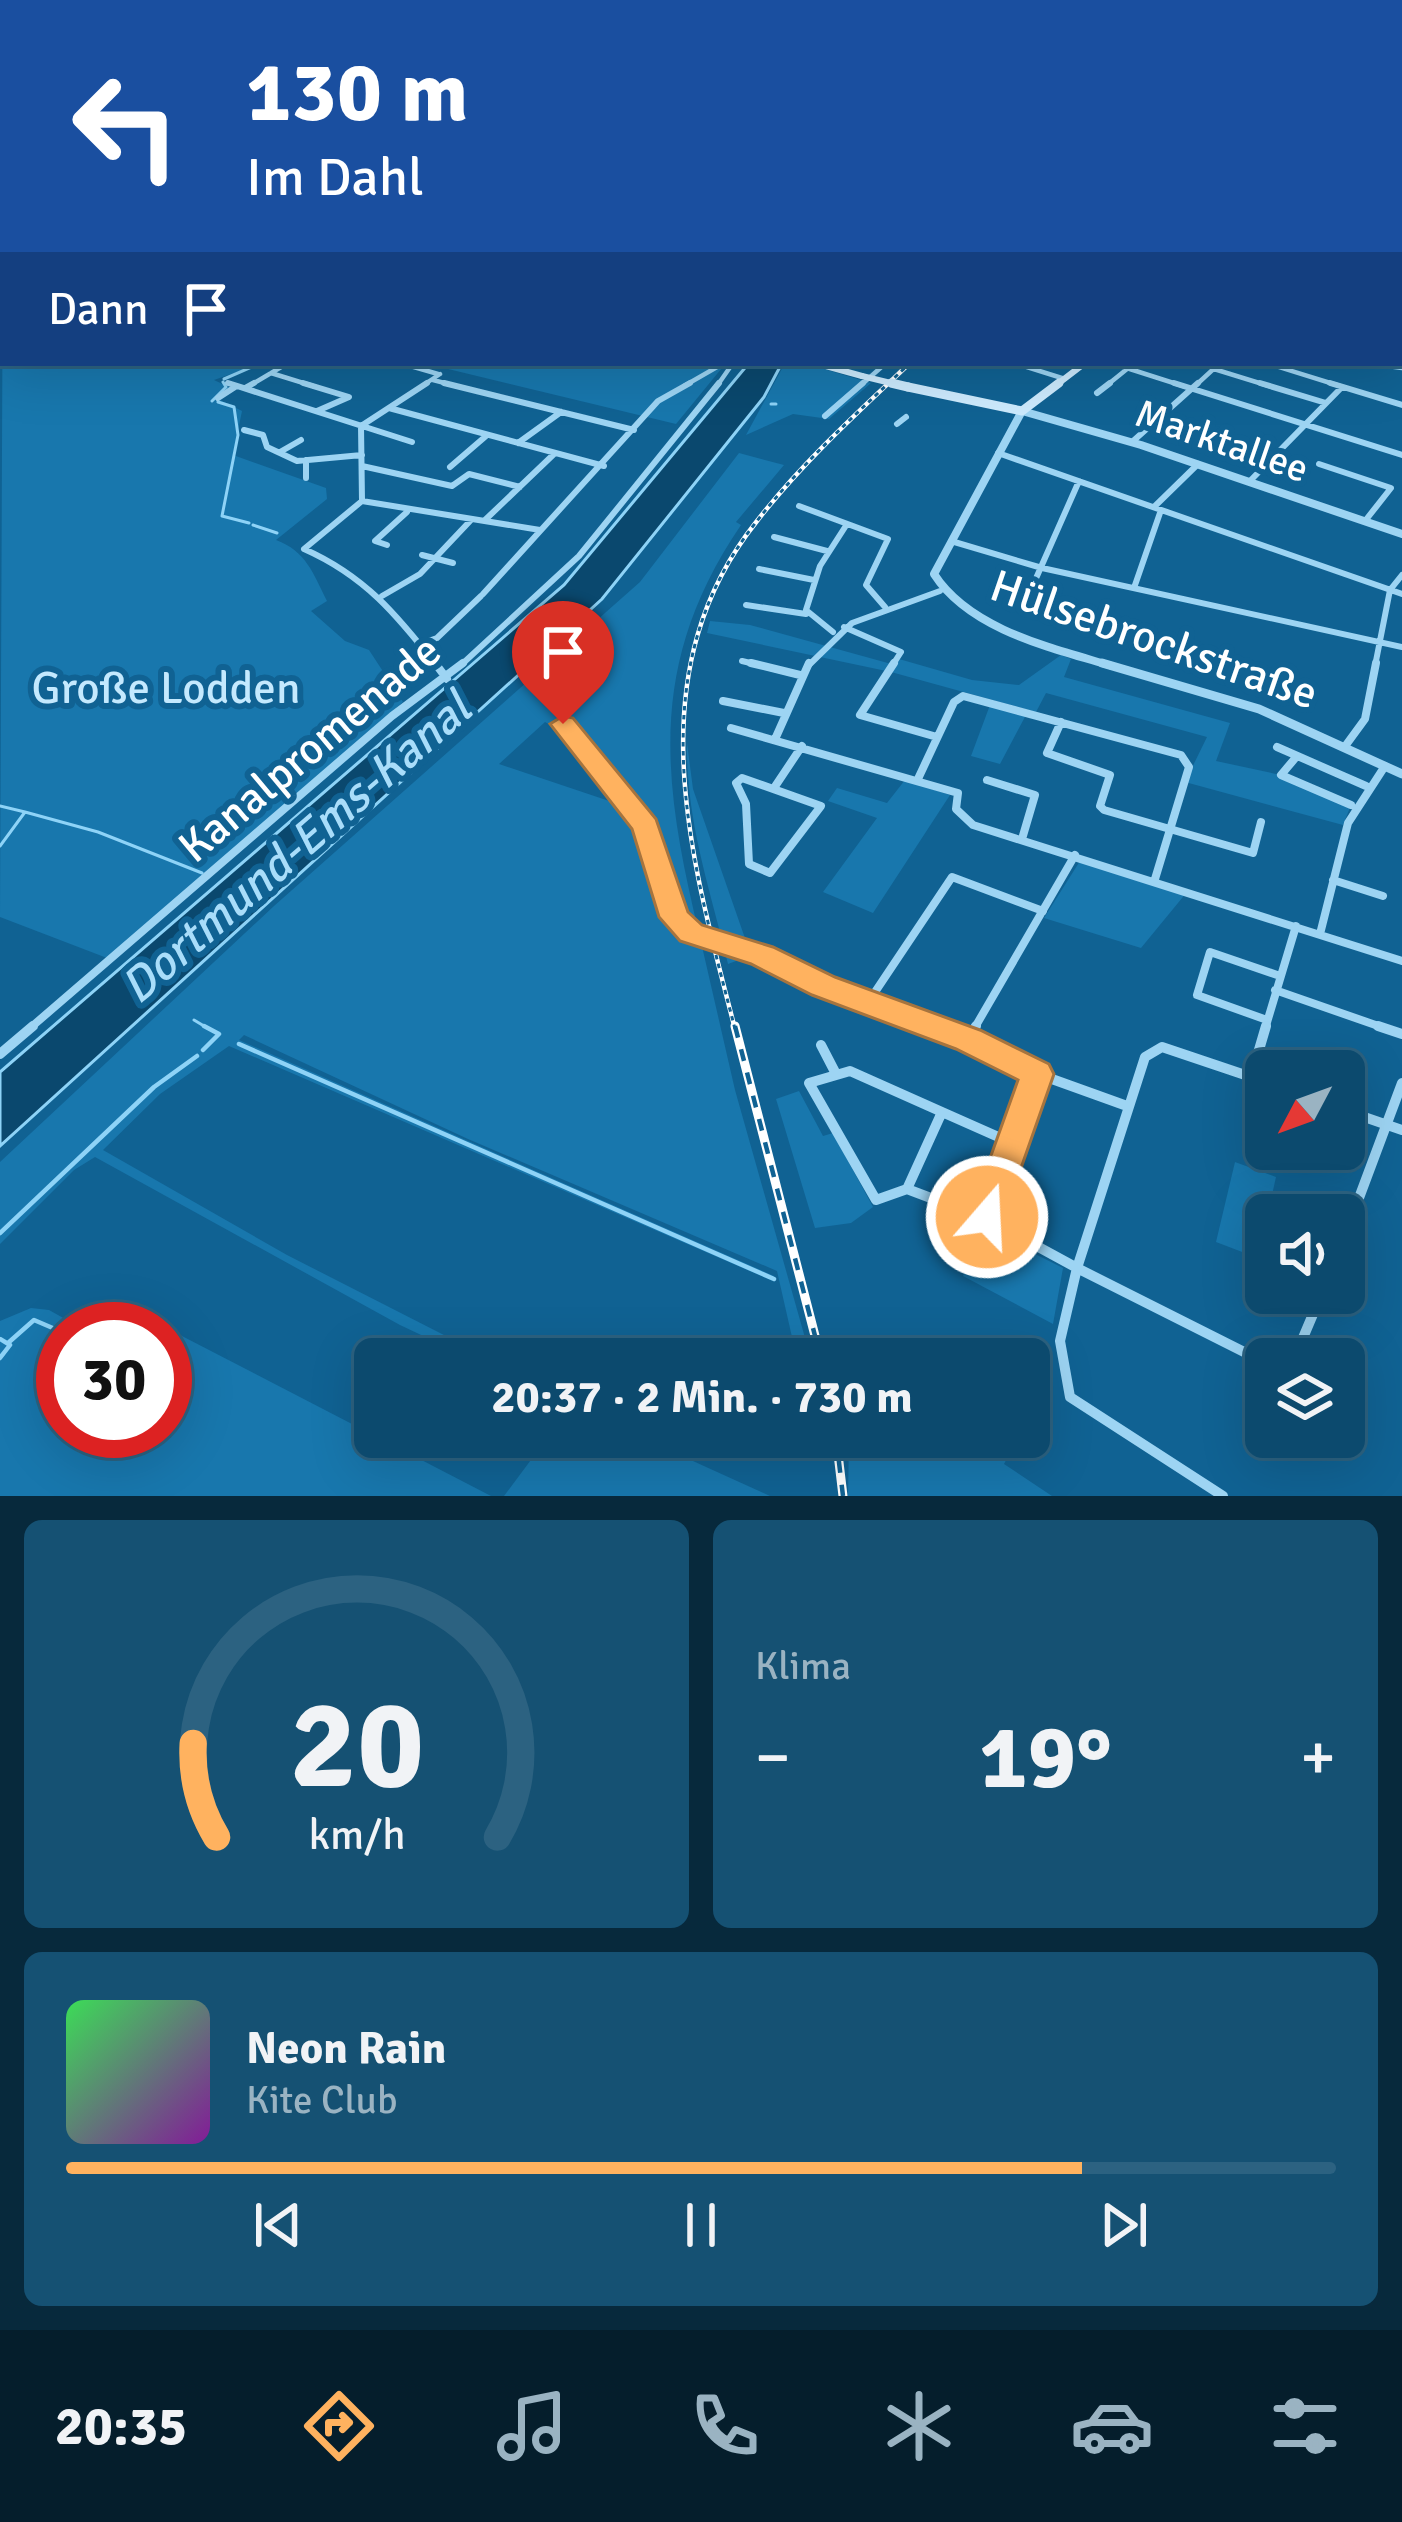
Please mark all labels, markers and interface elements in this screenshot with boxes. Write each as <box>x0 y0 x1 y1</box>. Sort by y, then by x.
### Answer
text: 130 m <box>246 41 468 145</box>
icon: left <box>48 48 204 204</box>
text: Im Dahl <box>246 144 424 211</box>
icon: arrive <box>173 276 239 342</box>
text: Dann <box>48 282 149 337</box>
street label: Marktallee <box>1129 389 1315 493</box>
street label: Hülsebrockstraße <box>983 558 1325 722</box>
pin <box>512 601 614 724</box>
icon: arrive <box>530 619 596 685</box>
street label: Kanalpromenade <box>168 623 452 875</box>
park label: Große Lodden <box>32 661 300 716</box>
water label: Dortmund-Ems-Kanal <box>109 678 486 1016</box>
north arrow <box>1245 1050 1365 1170</box>
map controls <box>1245 1050 1365 1458</box>
position arrow <box>924 1154 1050 1280</box>
button: sound <box>1245 1194 1365 1314</box>
speed limit sign: 30 <box>36 1302 192 1458</box>
button: layers <box>1245 1338 1365 1458</box>
text: 20:37 · 2 Min. · 730 m <box>491 1370 913 1425</box>
text: Klima <box>755 1642 851 1690</box>
text: 20 <box>289 1669 424 1822</box>
text: 19° <box>979 1702 1112 1813</box>
text: − <box>755 1717 791 1798</box>
text: + <box>1300 1717 1336 1798</box>
text: km/h <box>308 1809 405 1862</box>
text: Neon Rain <box>246 2021 446 2076</box>
text: Kite Club <box>246 2076 397 2124</box>
icon: previous <box>245 2192 311 2258</box>
icon: pause <box>668 2192 734 2258</box>
icon: next <box>1091 2192 1157 2258</box>
icon: directions <box>297 2384 381 2468</box>
icon: music <box>490 2384 574 2468</box>
icon: phone <box>683 2384 767 2468</box>
icon: climate <box>877 2384 961 2468</box>
icon: car <box>1070 2384 1154 2468</box>
icon: filters <box>1263 2384 1347 2468</box>
text: 20:35 <box>55 2393 187 2460</box>

